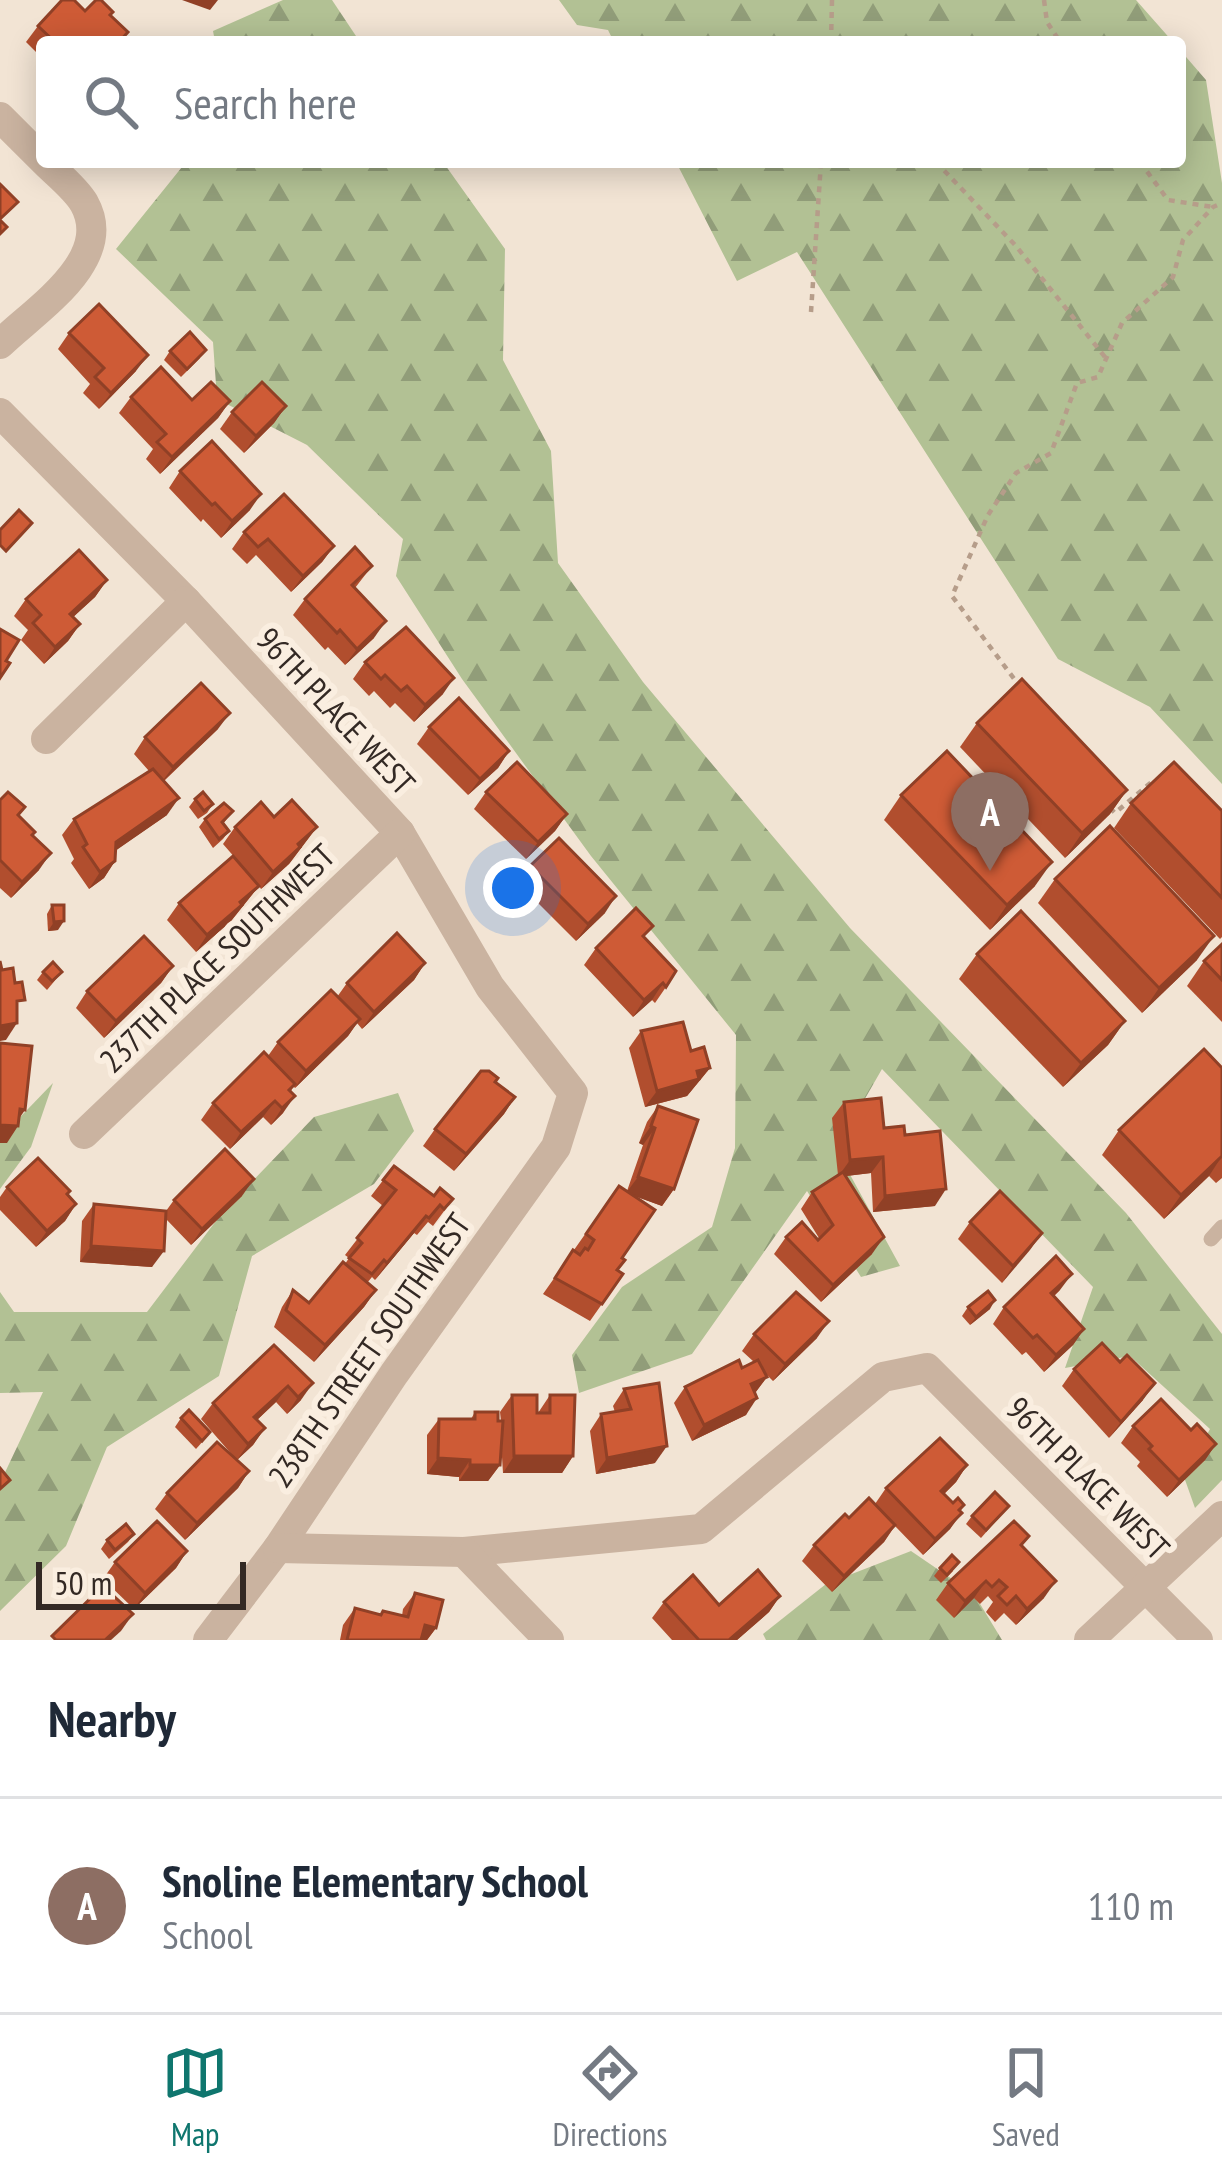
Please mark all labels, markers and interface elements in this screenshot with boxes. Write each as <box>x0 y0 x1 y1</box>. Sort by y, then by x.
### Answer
search box <box>36 36 1186 168</box>
icon: search <box>78 69 144 135</box>
text: Search here <box>174 73 357 131</box>
street label: 96TH PLACE WEST <box>248 618 425 804</box>
pin: A <box>951 772 1029 871</box>
street label: 237TH PLACE SOUTHWEST <box>90 834 344 1081</box>
your location <box>483 858 543 918</box>
street label: 238TH STREET SOUTHWEST <box>258 1204 479 1495</box>
street label: 96TH PLACE WEST <box>998 1387 1179 1569</box>
scale bar <box>36 1556 246 1609</box>
text: 50 m <box>54 1561 112 1604</box>
text: Nearby <box>48 1685 176 1751</box>
text: Snoline Elementary School <box>162 1851 588 1909</box>
text: A <box>77 1880 97 1931</box>
text: 110 m <box>1088 1880 1174 1931</box>
text: School <box>162 1909 253 1960</box>
tab: Map <box>162 2040 228 2155</box>
tab: Directions <box>553 2040 667 2155</box>
tab: Saved <box>992 2040 1060 2155</box>

